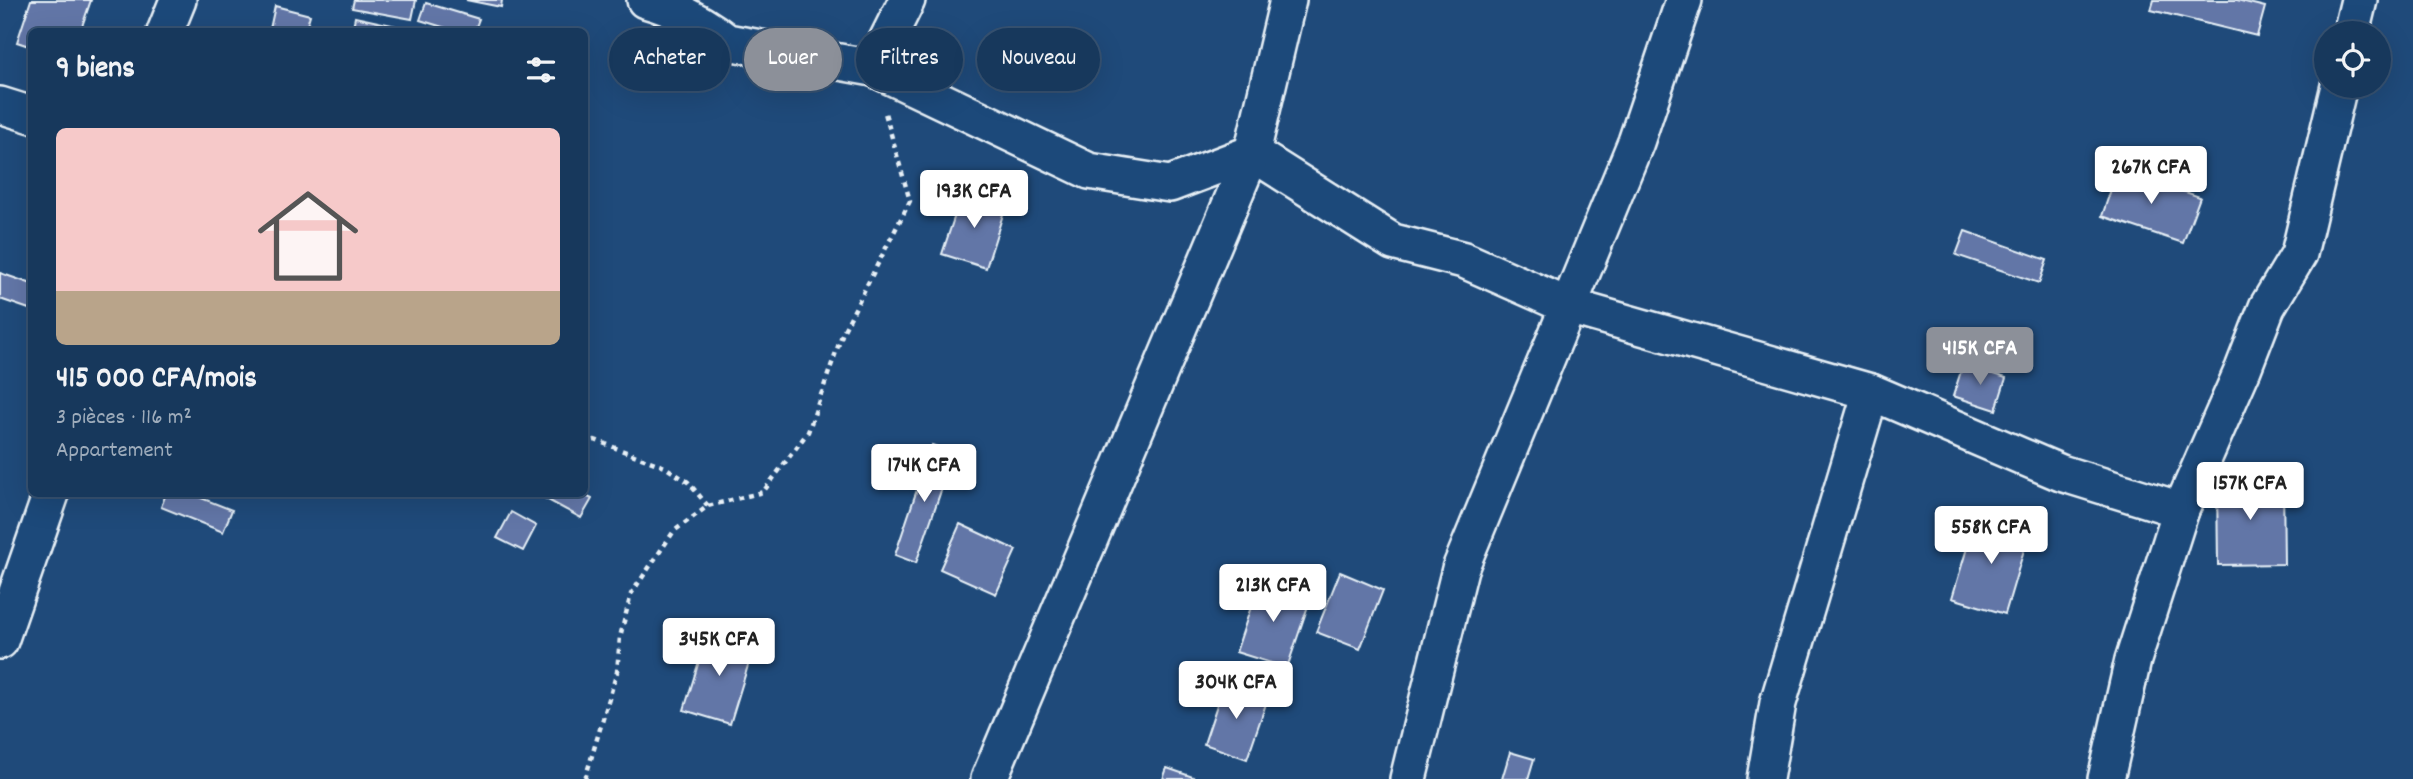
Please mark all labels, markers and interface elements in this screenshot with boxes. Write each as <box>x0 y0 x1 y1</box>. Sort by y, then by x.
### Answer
map controls <box>2314 21 2391 98</box>
button: locate <box>2314 21 2391 98</box>
chip: Acheter <box>609 28 730 91</box>
chip: Louer <box>744 28 842 91</box>
chip: Filtres <box>856 28 963 91</box>
chip: Nouveau <box>977 28 1100 91</box>
text: 9 biens <box>56 49 135 92</box>
icon: filters <box>522 51 560 89</box>
pin: 267K CFA <box>2079 146 2223 206</box>
text: 267K CFA <box>2111 152 2191 185</box>
pin: 193K CFA <box>902 170 1046 230</box>
icon: home <box>245 173 371 299</box>
text: 193K CFA <box>936 176 1012 209</box>
pin: 415K CFA <box>1908 328 2052 387</box>
text: 415K CFA <box>1942 333 2018 366</box>
text: 415 000 CFA/mois <box>56 359 257 402</box>
text: 3 pièces · 116 m² <box>56 402 192 435</box>
text: Appartement <box>56 435 173 468</box>
pin: 174K CFA <box>852 444 996 504</box>
text: 174K CFA <box>887 450 961 483</box>
pin: 157K CFA <box>2178 462 2322 522</box>
text: 157K CFA <box>2213 468 2287 501</box>
pin: 558K CFA <box>1919 506 2063 566</box>
text: 558K CFA <box>1951 512 2031 545</box>
pin: 213K CFA <box>1201 564 1345 624</box>
text: 213K CFA <box>1235 570 1311 603</box>
pin: 345K CFA <box>647 618 791 678</box>
text: 345K CFA <box>679 624 759 657</box>
pin: 304K CFA <box>1164 662 1308 721</box>
text: 304K CFA <box>1195 667 1277 700</box>

